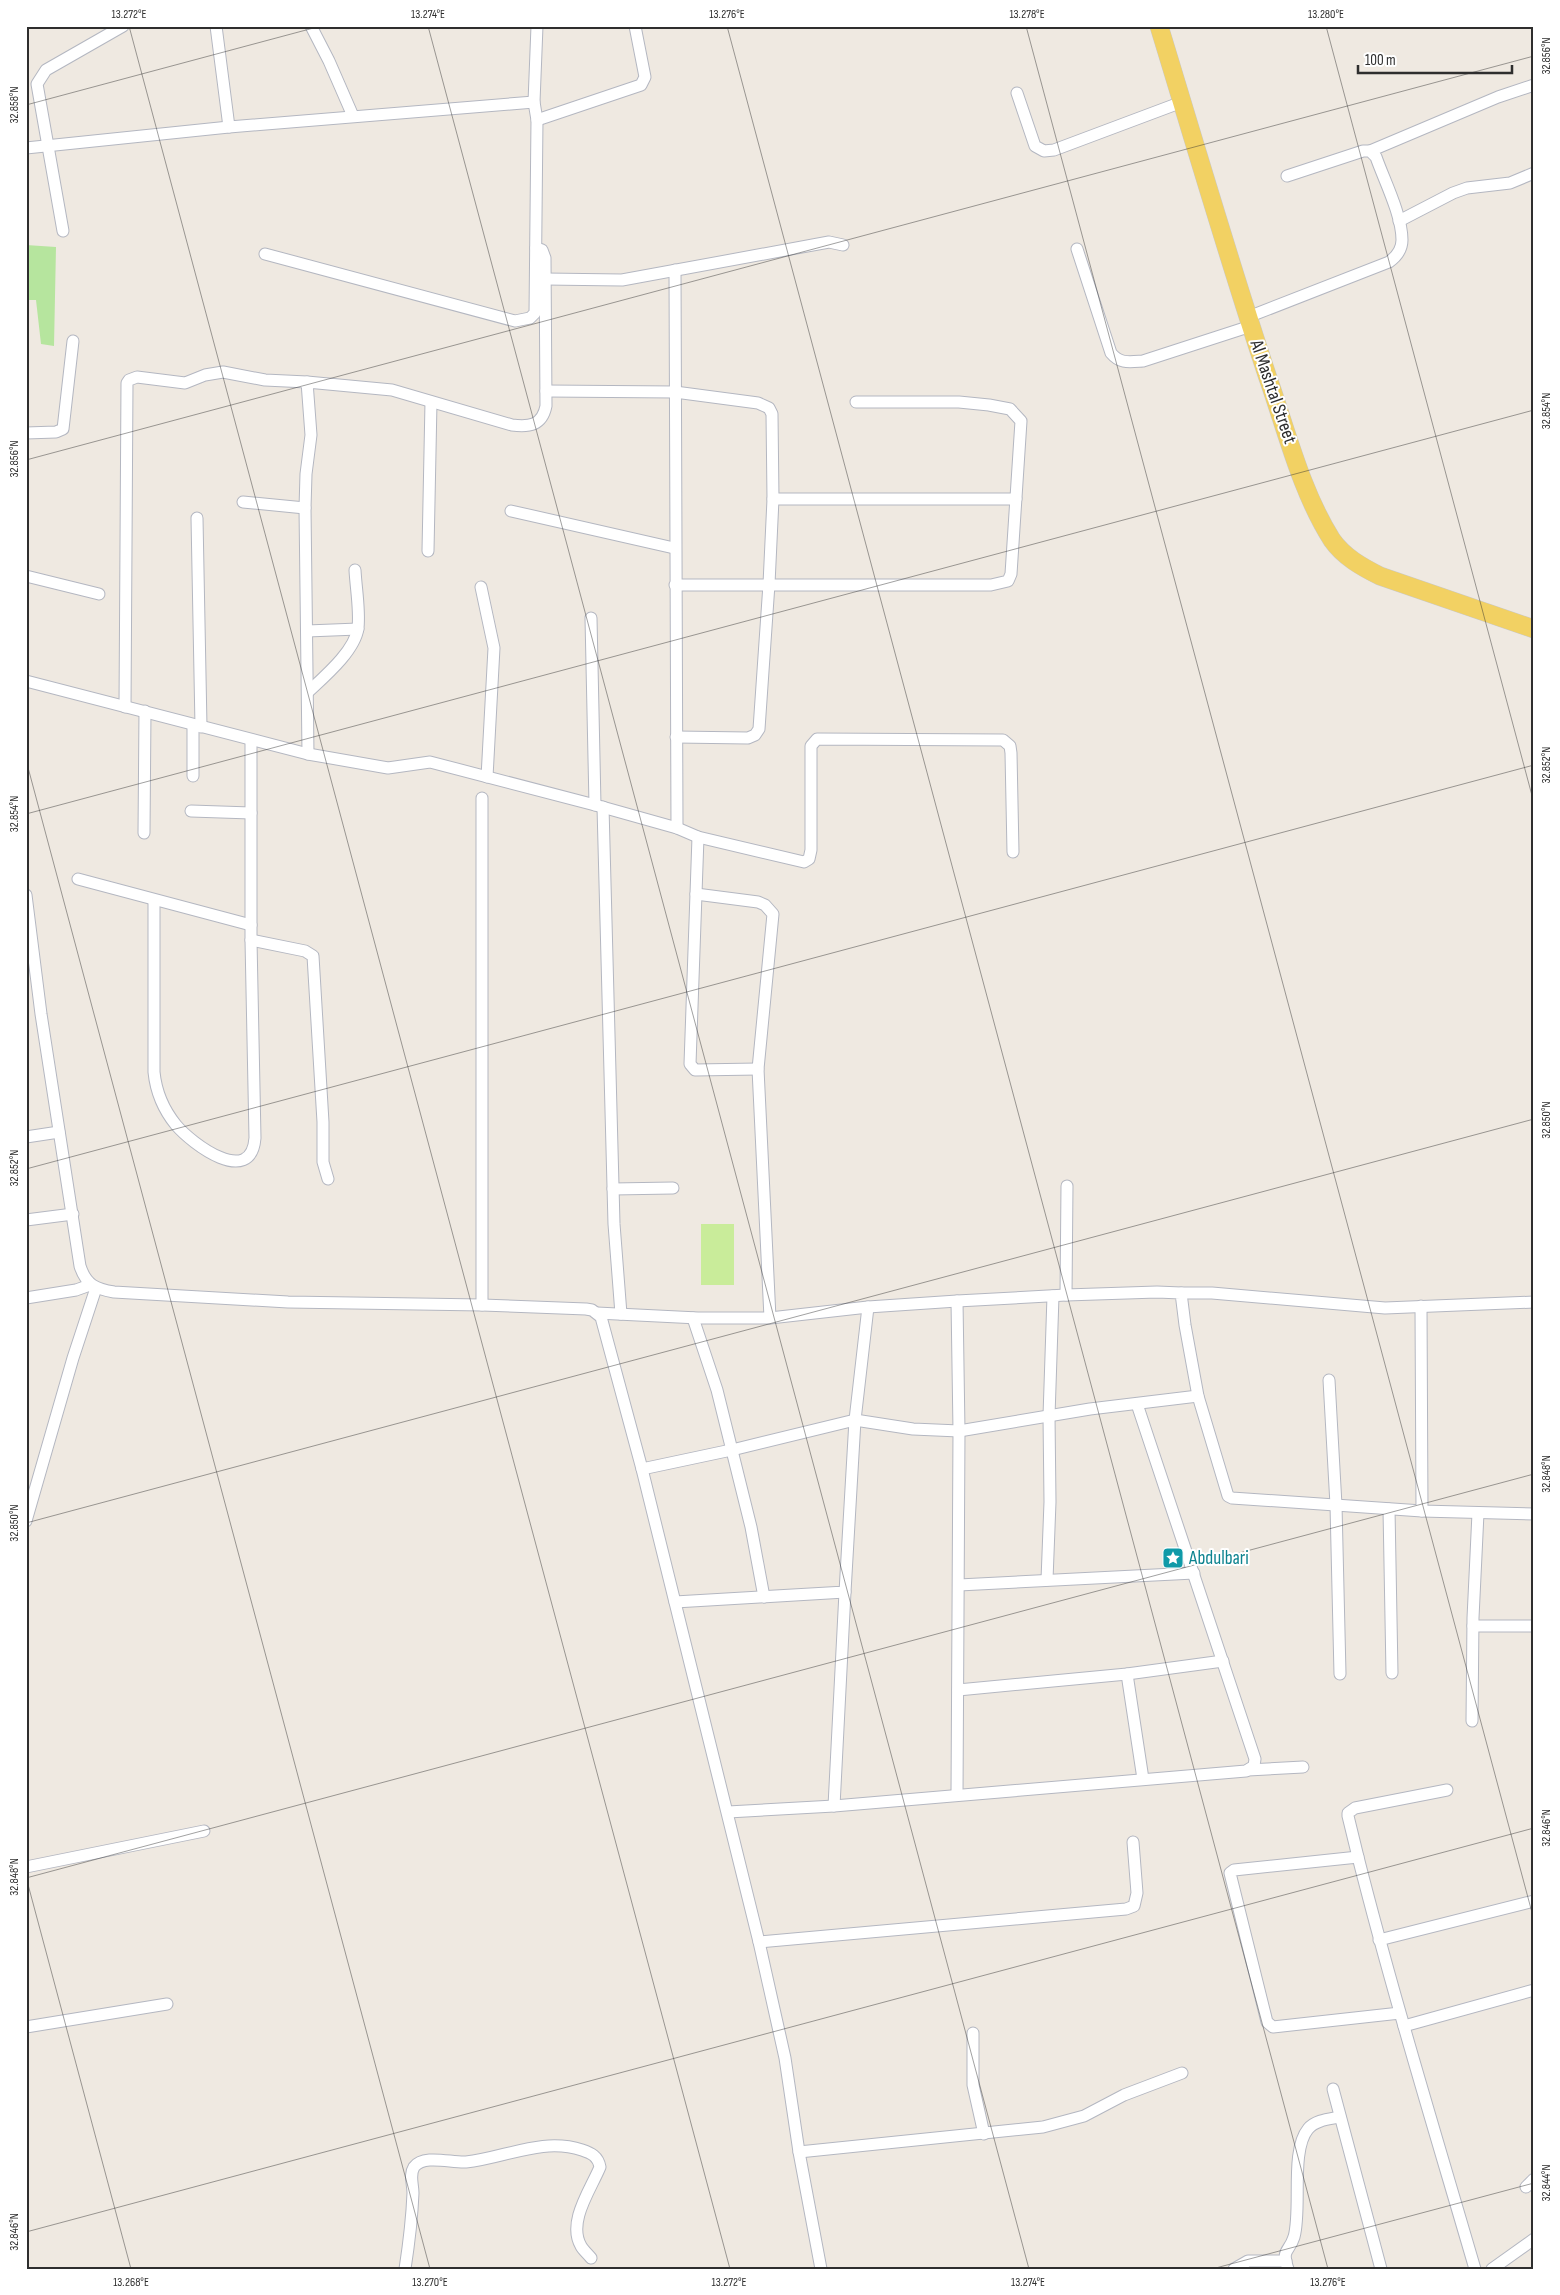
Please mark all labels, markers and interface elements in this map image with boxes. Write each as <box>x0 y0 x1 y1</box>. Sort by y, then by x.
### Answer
text: 13.272°E <box>111 7 147 22</box>
text: 13.274°E <box>411 7 445 22</box>
text: 13.276°E <box>709 7 745 22</box>
text: 13.278°E <box>1009 7 1045 22</box>
text: 13.280°E <box>1308 7 1344 22</box>
text: 32.856°N <box>1539 37 1554 75</box>
scale bar <box>1358 42 1511 74</box>
text: 100 m <box>1365 51 1396 70</box>
text: 32.858°N <box>7 86 22 124</box>
street label: Al Mashtal Street <box>1244 336 1302 447</box>
text: 32.854°N <box>1539 393 1554 429</box>
text: 32.856°N <box>7 440 22 478</box>
text: 32.852°N <box>1539 747 1554 783</box>
text: 32.854°N <box>7 796 22 832</box>
text: 32.850°N <box>1539 1101 1554 1139</box>
text: 32.852°N <box>7 1150 22 1186</box>
text: 32.848°N <box>1539 1455 1554 1493</box>
text: 32.850°N <box>7 1504 22 1542</box>
place icon: Abdulbari <box>1161 1546 1185 1570</box>
place label: Abdulbari <box>1188 1547 1249 1570</box>
text: 32.846°N <box>1539 1809 1554 1847</box>
text: 32.848°N <box>7 1858 22 1896</box>
text: 32.844°N <box>1539 2164 1554 2202</box>
text: 32.846°N <box>7 2213 22 2251</box>
text: 13.268°E <box>113 2275 149 2290</box>
text: 13.270°E <box>412 2275 448 2290</box>
text: 13.272°E <box>711 2275 747 2290</box>
text: 13.274°E <box>1011 2275 1045 2290</box>
text: 13.276°E <box>1310 2275 1346 2290</box>

